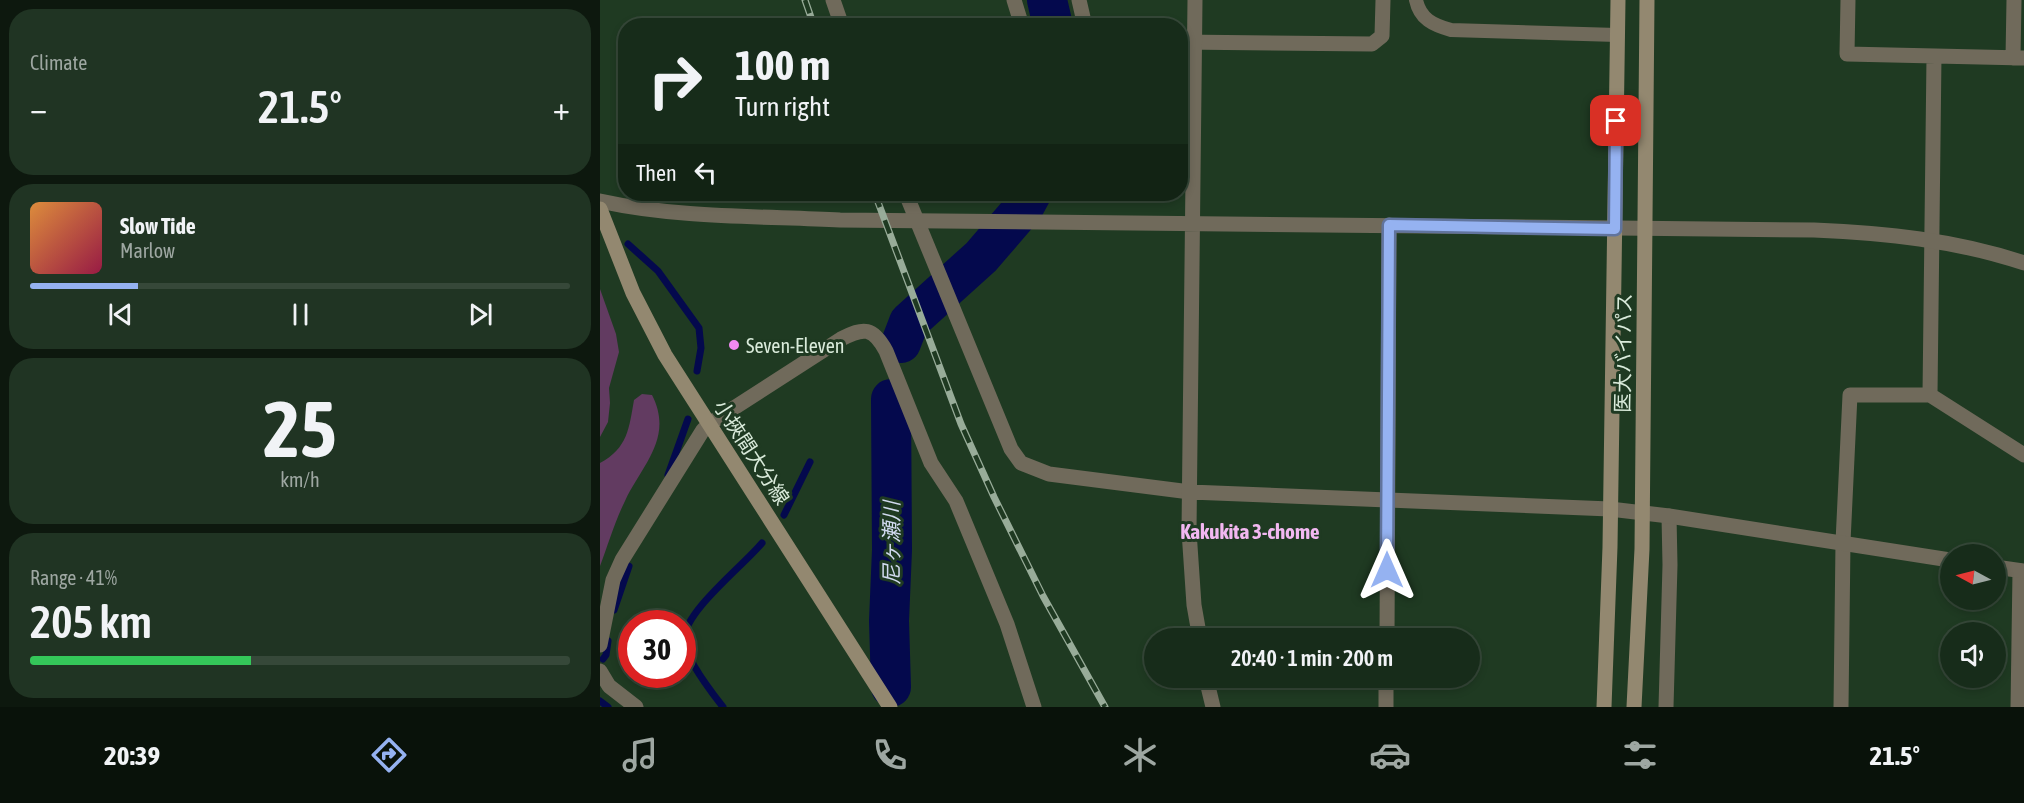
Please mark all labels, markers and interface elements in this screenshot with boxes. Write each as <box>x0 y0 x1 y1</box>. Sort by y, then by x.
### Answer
text: 100 m <box>735 41 830 89</box>
icon: right <box>636 42 714 120</box>
text: Climate <box>30 51 87 74</box>
text: 21.5° <box>258 81 342 133</box>
text: − <box>30 89 47 127</box>
text: + <box>553 89 570 127</box>
text: Turn right <box>735 91 830 122</box>
pin <box>1590 95 1641 146</box>
icon: arrive <box>1599 104 1632 137</box>
icon: left <box>689 156 722 189</box>
text: Then <box>636 160 677 186</box>
text: Slow Tide <box>120 213 196 239</box>
text: Marlow <box>120 239 175 262</box>
street label: 医大バイパス <box>1610 293 1636 413</box>
icon: previous <box>104 298 137 331</box>
icon: pause <box>284 298 317 331</box>
icon: next <box>464 298 497 331</box>
place label: Seven-Eleven <box>746 334 844 357</box>
marker: Seven-Eleven <box>727 338 741 352</box>
text: 25 <box>263 384 337 474</box>
street label: 小挾間大分線 <box>710 395 794 509</box>
text: km/h <box>280 468 320 491</box>
water label: 尼ヶ瀬川 <box>879 499 903 585</box>
district label: Kakukita 3-chome <box>1180 519 1320 543</box>
position arrow <box>1355 538 1419 602</box>
north arrow <box>1940 544 2006 610</box>
map controls <box>1940 544 2006 688</box>
text: Range · 41% <box>30 566 117 589</box>
text: 205 km <box>30 596 152 648</box>
speed limit sign: 30 <box>618 610 696 688</box>
button: sound <box>1940 622 2006 688</box>
text: 20:40 · 1 min · 200 m <box>1231 645 1393 671</box>
icon: directions <box>368 734 410 776</box>
icon: music <box>619 734 661 776</box>
icon: phone <box>869 734 911 776</box>
icon: climate <box>1119 734 1161 776</box>
icon: car <box>1369 734 1411 776</box>
icon: filters <box>1619 734 1661 776</box>
text: 20:39 <box>104 740 160 771</box>
text: 21.5° <box>1870 740 1920 771</box>

